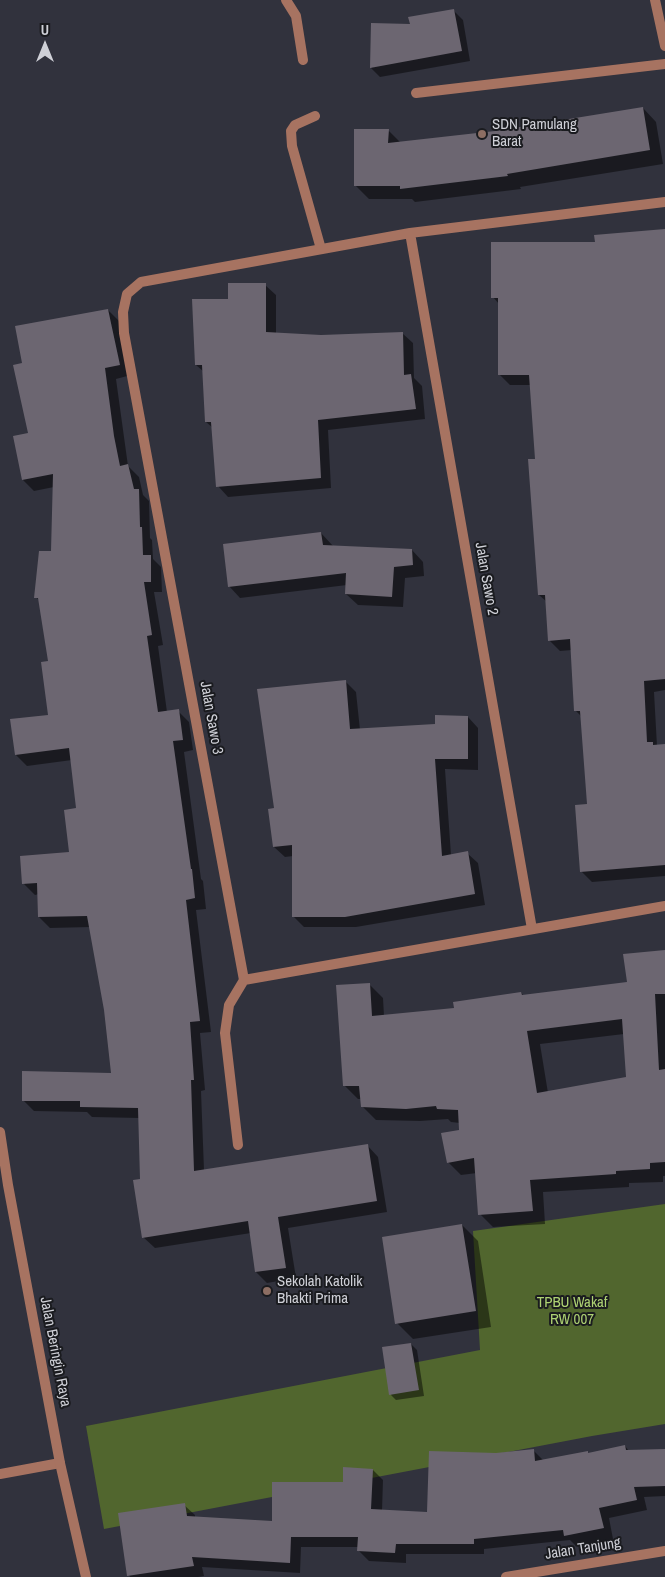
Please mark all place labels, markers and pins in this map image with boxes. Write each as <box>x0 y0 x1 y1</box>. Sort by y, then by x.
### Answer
place label: SDN Pamulang Barat <box>492 116 577 151</box>
marker: SDN Pamulang Barat <box>476 128 488 140</box>
place label: Sekolah Katolik Bhakti Prima <box>277 1273 362 1308</box>
marker: Sekolah Katolik Bhakti Prima <box>261 1285 273 1297</box>

